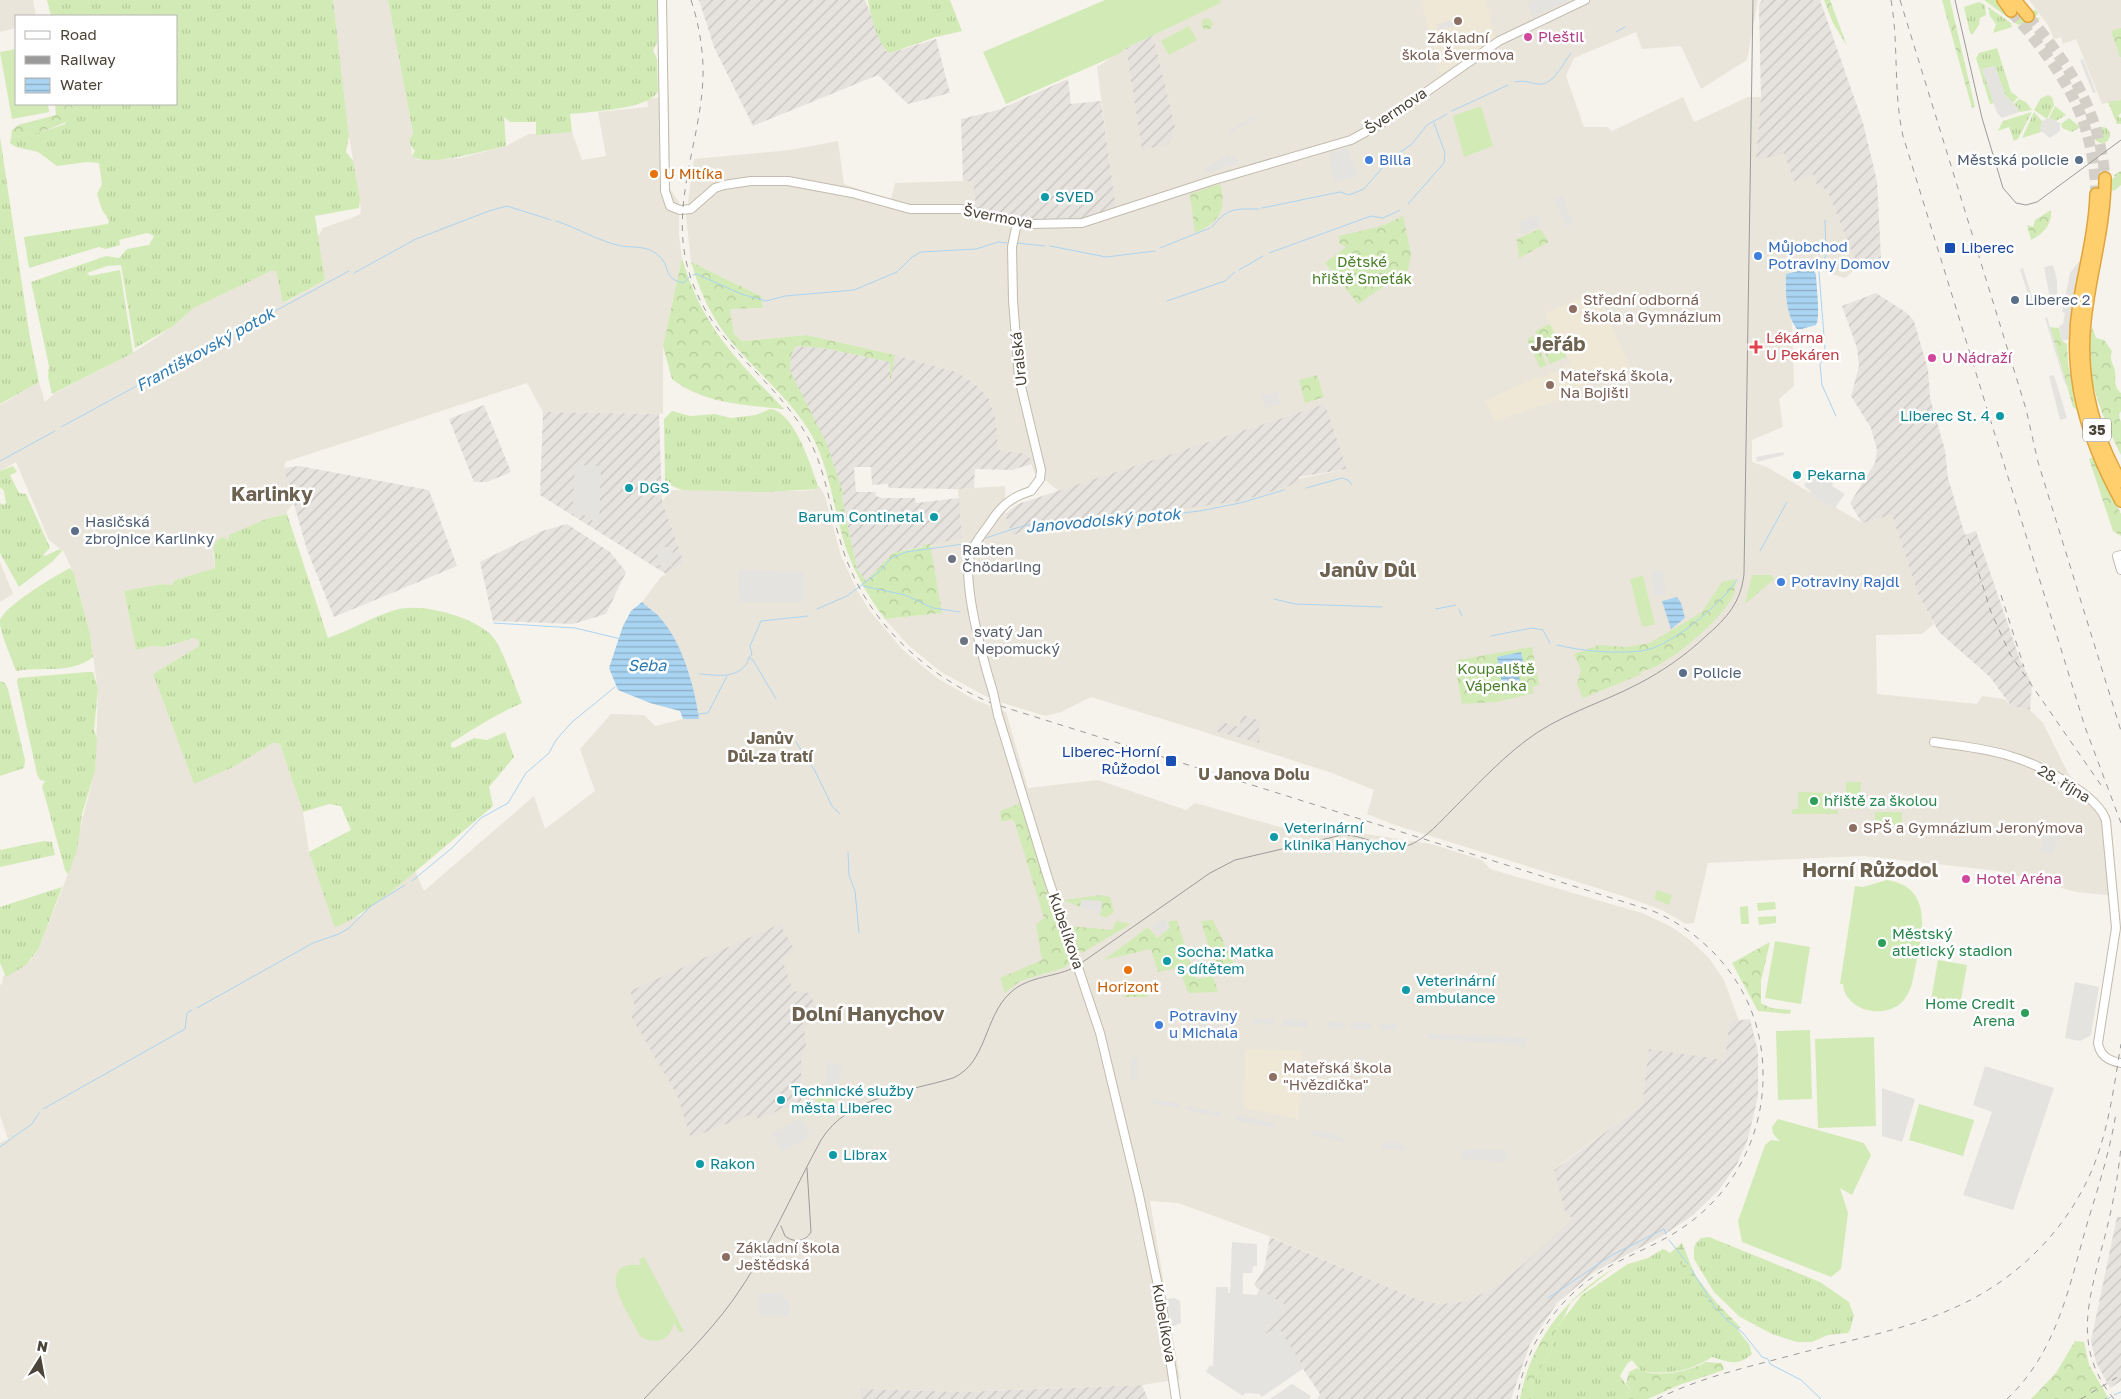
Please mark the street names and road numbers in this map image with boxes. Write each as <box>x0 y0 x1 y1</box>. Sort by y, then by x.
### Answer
street label: Švermova <box>1361 83 1430 137</box>
street label: Švermova <box>962 200 1035 232</box>
street label: Uralská <box>1006 331 1030 387</box>
road number: 35 <box>2083 418 2111 442</box>
street label: 28. října <box>2035 760 2094 806</box>
street label: Kubelíkova <box>1045 890 1088 971</box>
street label: Kubelíkova <box>1149 1282 1181 1364</box>

